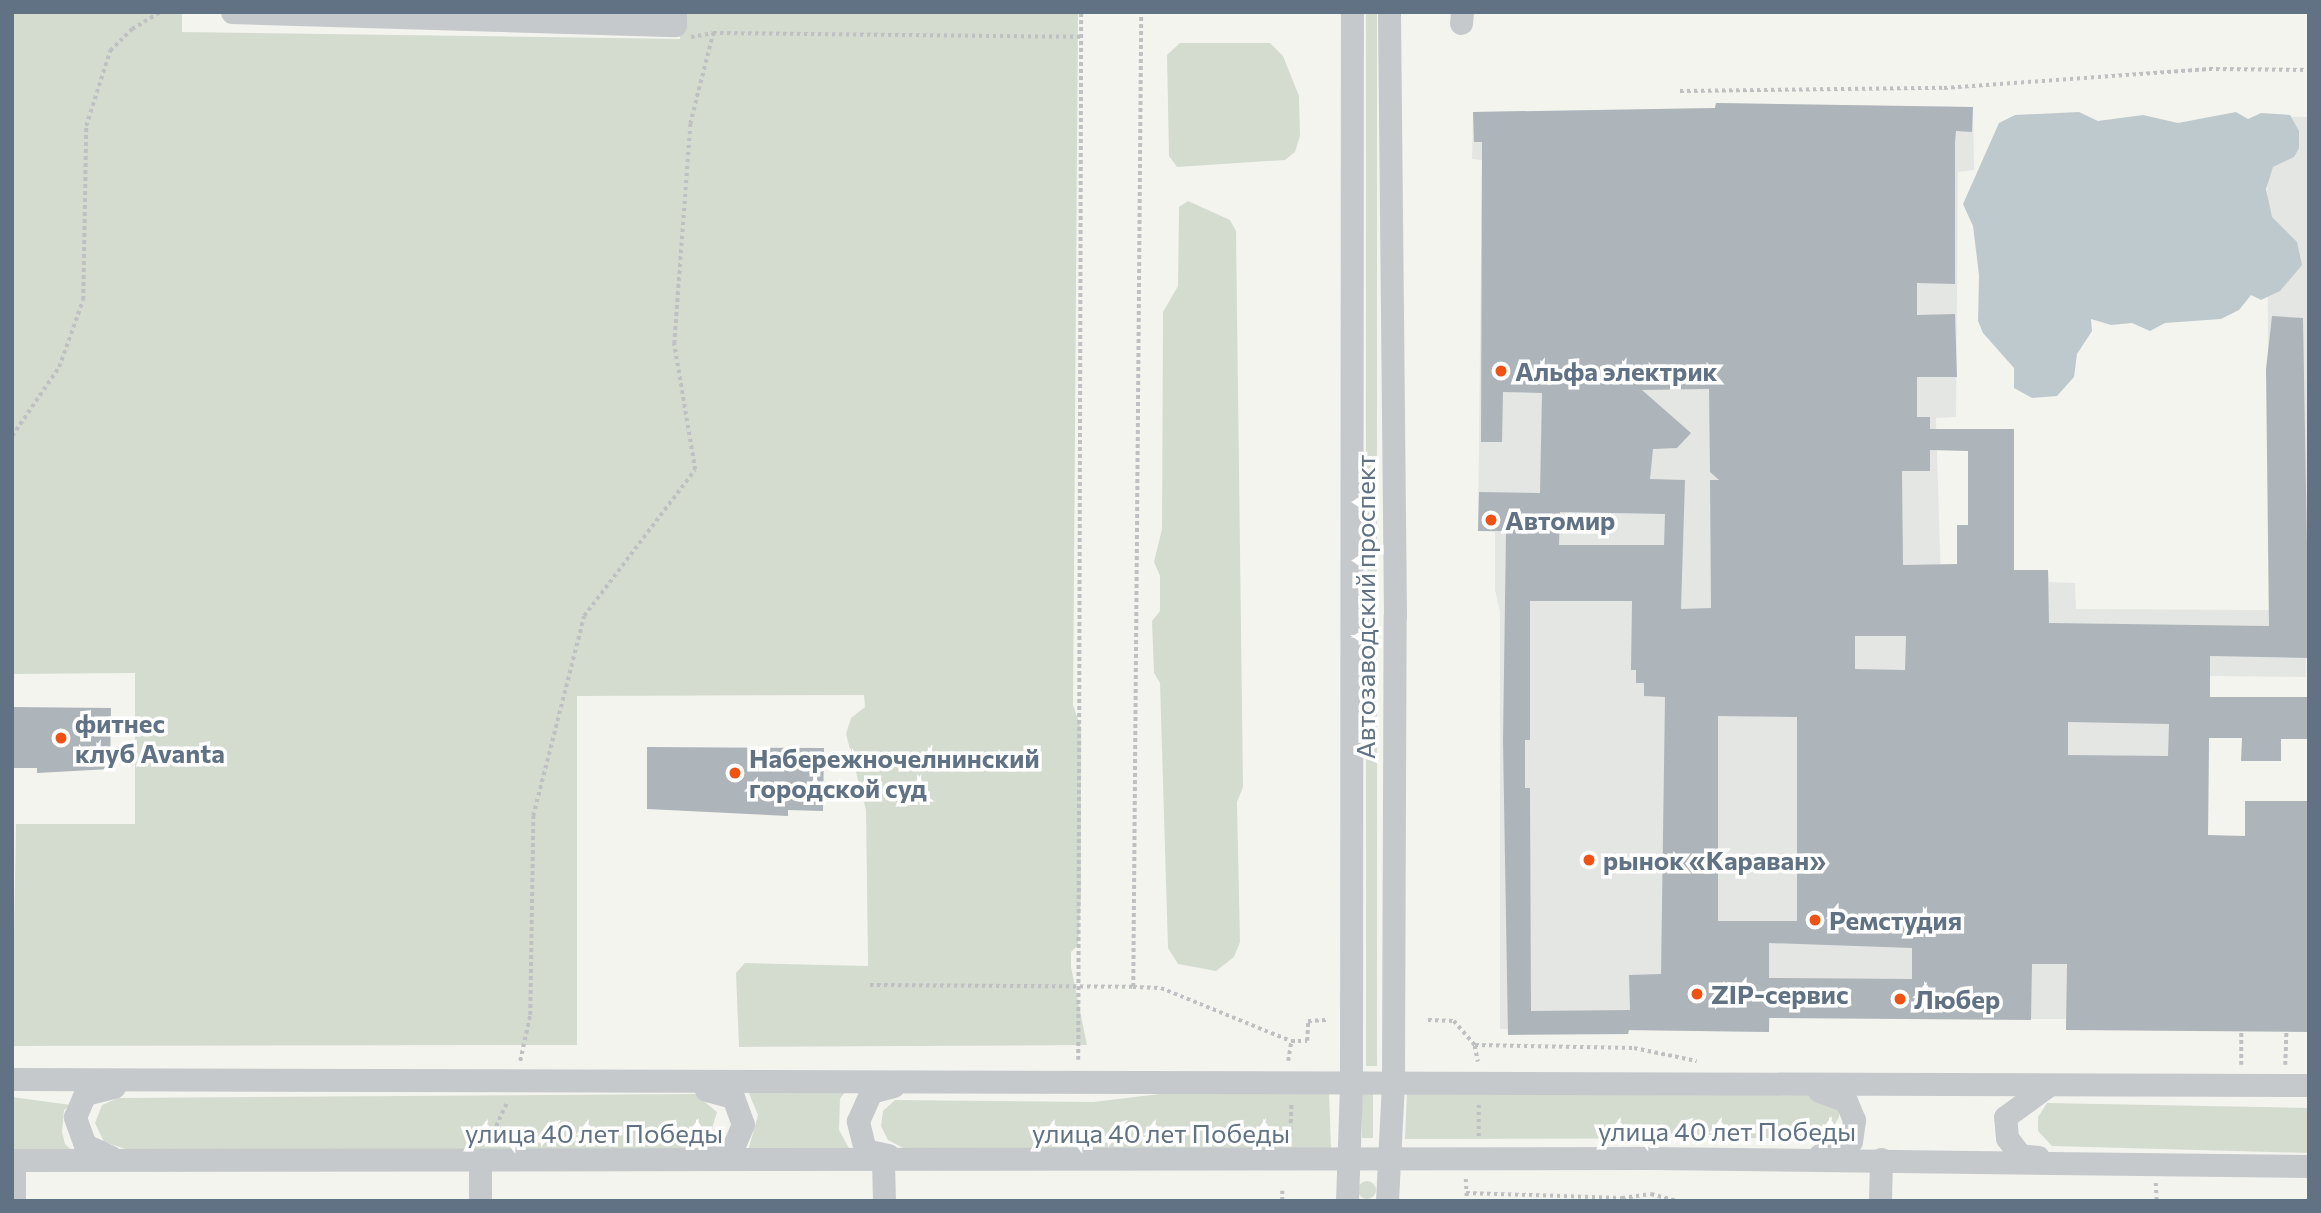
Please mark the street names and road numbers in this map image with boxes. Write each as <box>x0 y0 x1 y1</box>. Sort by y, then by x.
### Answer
street label: Автозаводский проспект <box>1349 455 1381 759</box>
street label: улица 40 лет Победы <box>1598 1115 1856 1147</box>
street label: улица 40 лет Победы <box>465 1117 723 1149</box>
street label: улица 40 лет Победы <box>1032 1117 1290 1149</box>

